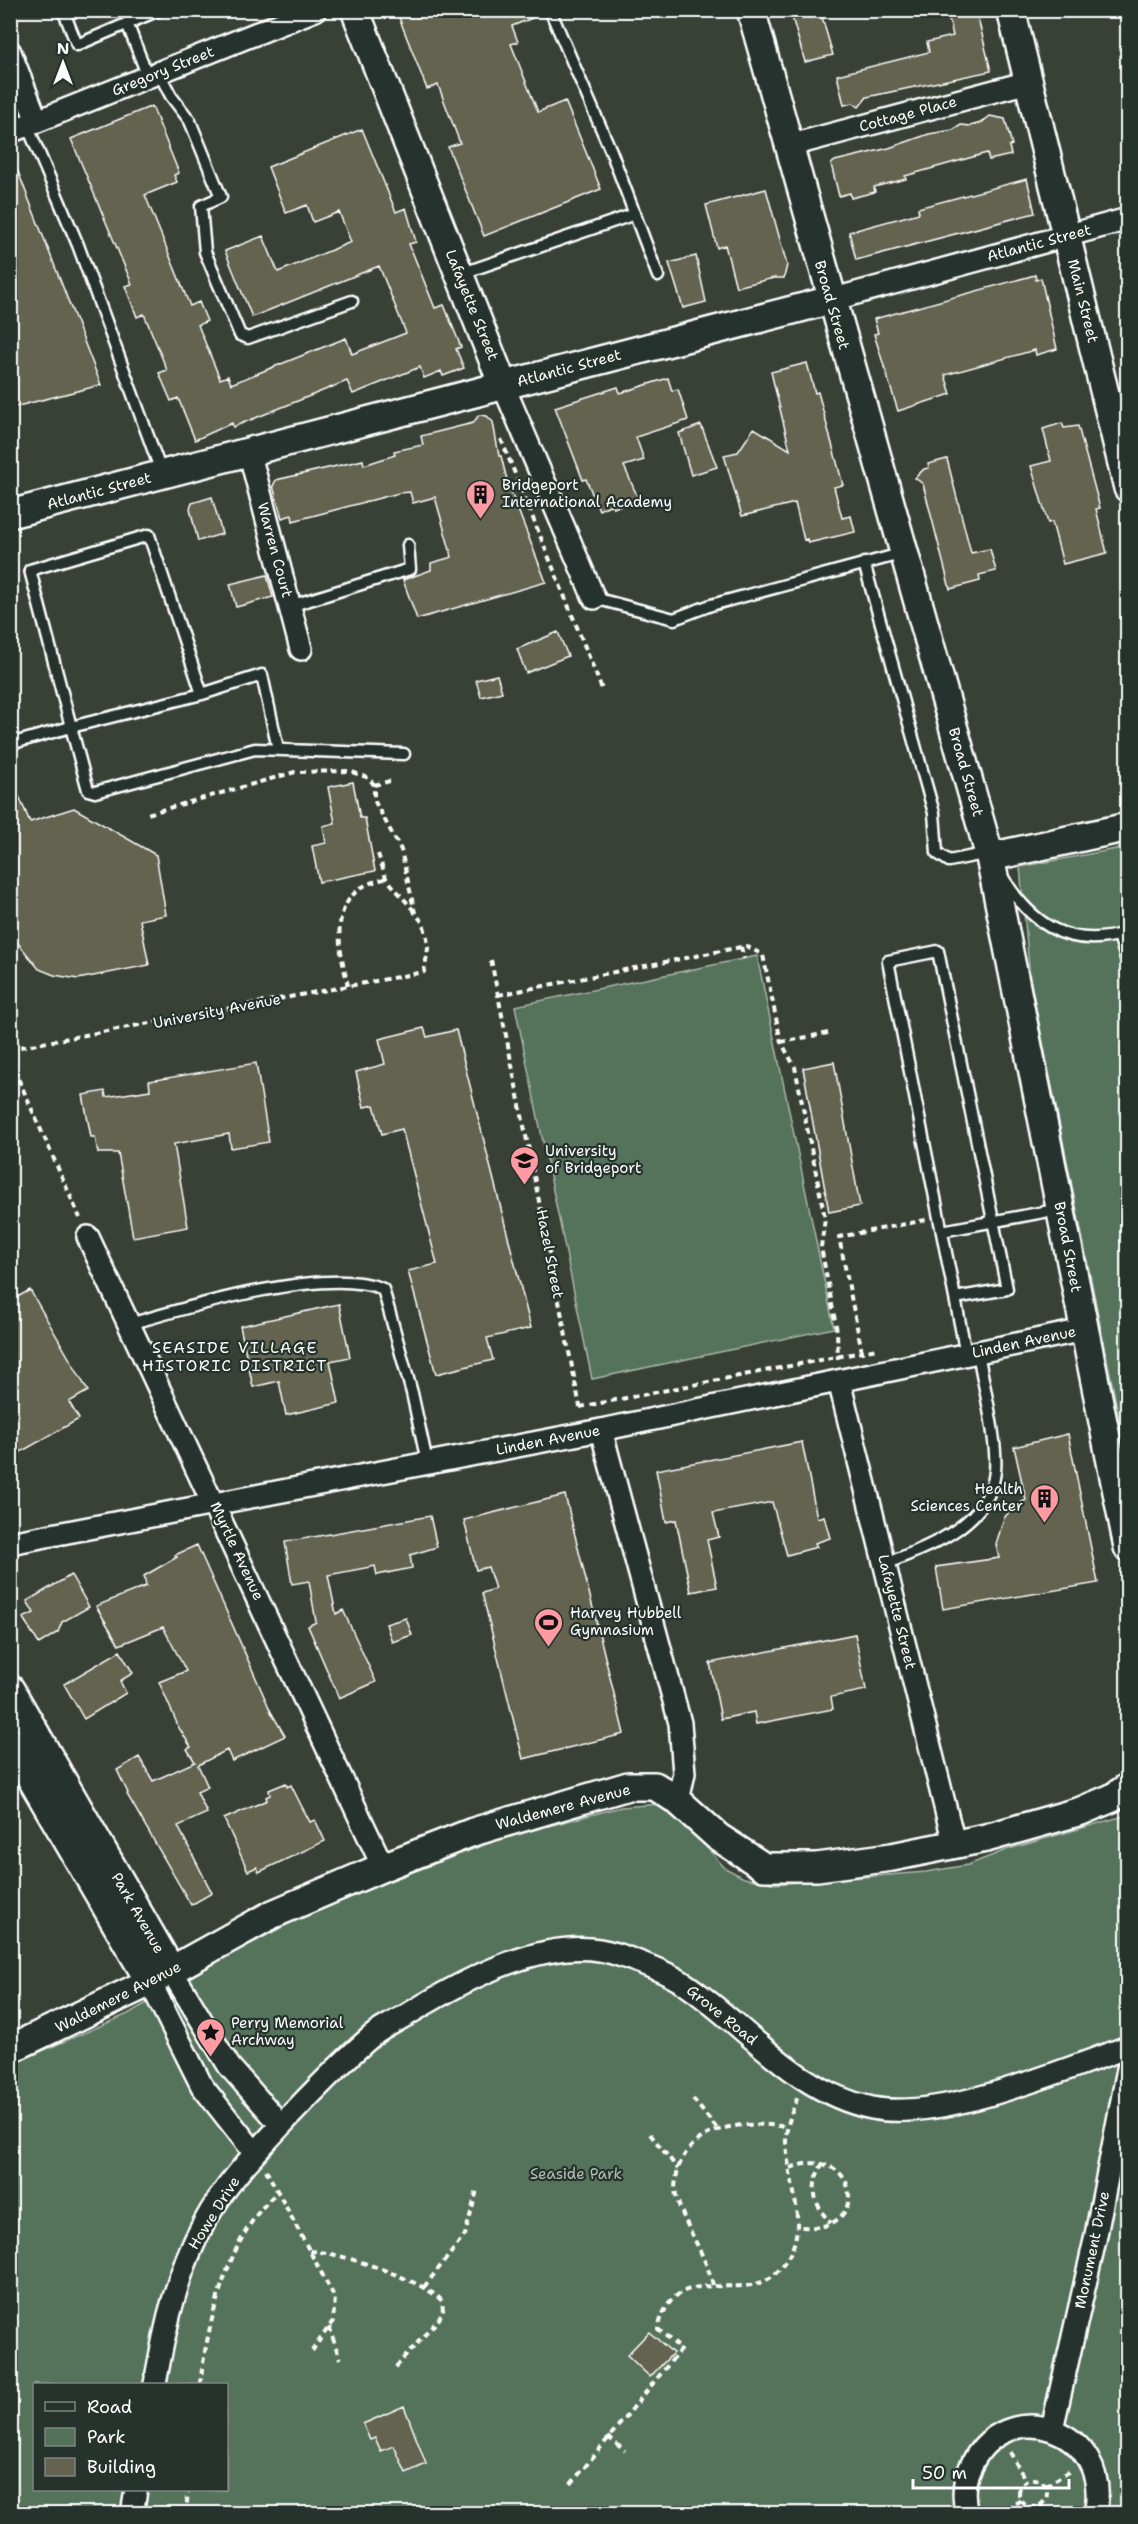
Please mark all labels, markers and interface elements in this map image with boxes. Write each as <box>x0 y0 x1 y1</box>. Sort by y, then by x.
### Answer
north arrow <box>33 33 93 93</box>
text: N <box>57 38 69 59</box>
street label: Gregory Street <box>109 41 217 101</box>
street label: Cottage Place <box>857 91 959 137</box>
street label: Atlantic Street <box>985 219 1093 267</box>
street label: Lafayette Street <box>441 247 503 363</box>
street label: Main Street <box>1063 257 1103 345</box>
street label: Broad Street <box>810 258 854 352</box>
street label: Atlantic Street <box>515 344 623 392</box>
street label: Atlantic Street <box>45 467 153 515</box>
place label: Bridgeport International Academy <box>502 475 672 512</box>
building icon: Bridgeport International Academy <box>465 478 497 520</box>
street label: Warren Court <box>253 500 297 600</box>
street label: Broad Street <box>944 725 988 819</box>
street label: University Avenue <box>151 989 283 1033</box>
place label: University of Bridgeport <box>545 1141 641 1178</box>
school or university icon: University of Bridgeport <box>508 1144 540 1186</box>
street label: Broad Street <box>1049 1200 1087 1294</box>
street label: Hazel Street <box>532 1208 568 1300</box>
street label: Linden Avenue <box>970 1321 1078 1363</box>
district label: SEASIDE VILLAGE HISTORIC DISTRICT <box>142 1337 328 1376</box>
street label: Linden Avenue <box>494 1420 602 1460</box>
place label: Health Sciences Center <box>910 1479 1023 1516</box>
building icon: Health Sciences Center <box>1028 1482 1060 1524</box>
street label: Myrtle Avenue <box>205 1499 269 1603</box>
street label: Lafayette Street <box>873 1552 921 1672</box>
place label: Harvey Hubbell Gymnasium <box>570 1603 682 1640</box>
sports icon: Harvey Hubbell Gymnasium <box>533 1606 565 1648</box>
street label: Waldemere Avenue <box>493 1779 633 1835</box>
street label: Park Avenue <box>107 1869 169 1957</box>
street label: Waldemere Avenue <box>52 1957 184 2037</box>
street label: Grove Road <box>682 1980 762 2050</box>
place label: Perry Memorial Archway <box>231 2013 344 2050</box>
place icon: Perry Memorial Archway <box>194 2016 226 2058</box>
park label: Seaside Park <box>530 2164 622 2184</box>
street label: Howe Drive <box>184 2172 244 2254</box>
street label: Monument Drive <box>1070 2189 1114 2311</box>
legend <box>33 2383 228 2491</box>
text: Road <box>87 2395 132 2419</box>
text: Park <box>87 2425 126 2449</box>
scale bar <box>913 2452 1069 2490</box>
text: Building <box>87 2455 156 2479</box>
text: 50 m <box>922 2461 967 2485</box>

